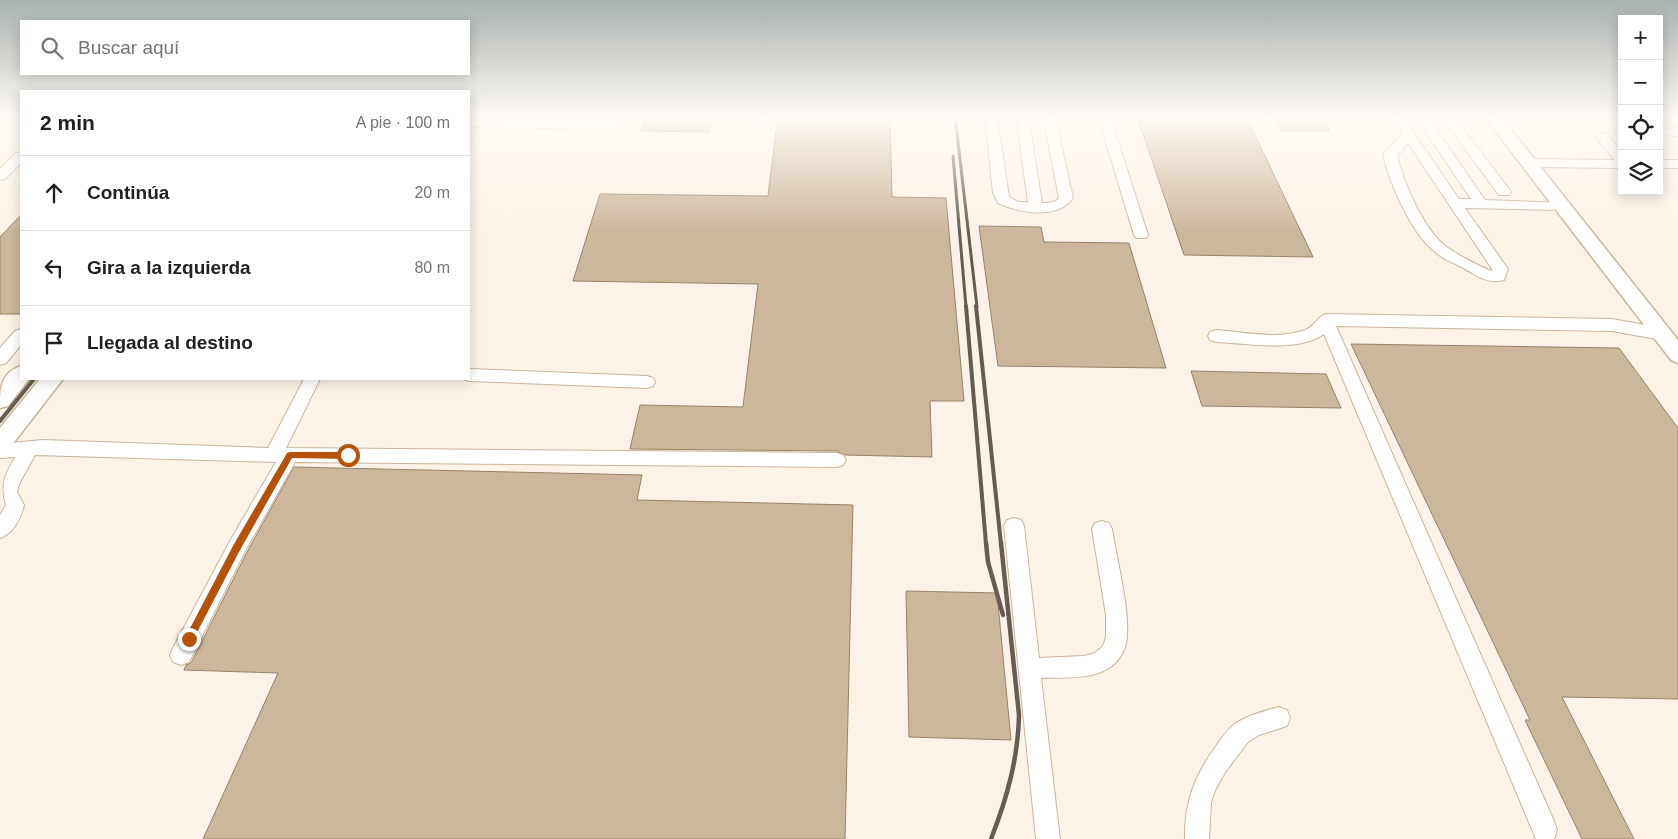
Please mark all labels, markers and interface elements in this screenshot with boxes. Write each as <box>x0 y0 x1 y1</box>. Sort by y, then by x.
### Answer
map controls <box>1618 15 1663 195</box>
button: + <box>1618 15 1663 60</box>
search box <box>20 20 470 75</box>
icon: search <box>38 34 66 62</box>
text: Buscar aquí <box>78 37 179 58</box>
button: − <box>1618 60 1663 105</box>
button: locate <box>1618 105 1663 150</box>
text: 2 min <box>40 111 95 134</box>
text: A pie · 100 m <box>356 114 450 131</box>
button: layers <box>1618 150 1663 195</box>
icon: ahead <box>40 179 68 207</box>
text: Continúa <box>87 182 169 203</box>
text: 20 m <box>414 184 450 201</box>
icon: left <box>40 254 68 282</box>
text: Gira a la izquierda <box>87 257 251 278</box>
text: 80 m <box>414 259 450 276</box>
icon: arrive <box>40 329 68 357</box>
text: Llegada al destino <box>87 332 253 353</box>
route start <box>337 444 360 467</box>
route end <box>178 628 201 651</box>

